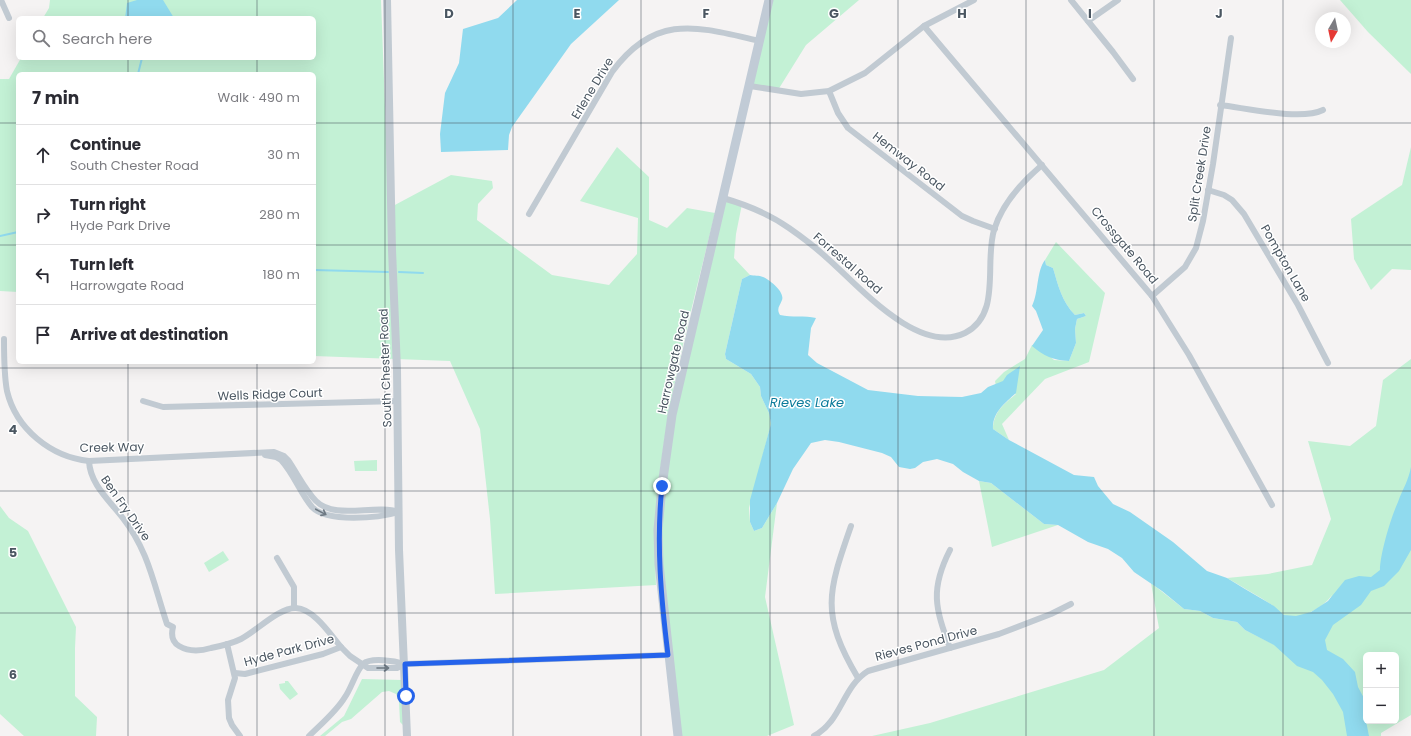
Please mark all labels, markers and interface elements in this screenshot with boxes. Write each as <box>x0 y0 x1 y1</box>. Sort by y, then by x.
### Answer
text: D <box>444 4 454 23</box>
text: E <box>573 4 581 23</box>
text: F <box>702 4 710 23</box>
text: G <box>829 4 839 23</box>
text: H <box>957 4 967 23</box>
text: I <box>1088 4 1092 23</box>
text: J <box>1215 4 1223 23</box>
north arrow <box>1315 12 1351 48</box>
search box <box>16 16 316 60</box>
icon: search <box>30 27 52 49</box>
text: Search here <box>62 28 152 49</box>
street label: Erlene Drive <box>567 54 617 122</box>
text: 7 min <box>32 86 79 110</box>
text: Walk · 490 m <box>218 88 300 107</box>
street label: Split Creek Drive <box>1183 125 1215 223</box>
street label: Hemway Road <box>869 127 949 195</box>
text: Continue <box>70 134 141 155</box>
icon: ahead <box>32 144 54 166</box>
text: 30 m <box>267 145 300 164</box>
text: South Chester Road <box>70 156 199 175</box>
text: Turn right <box>70 194 146 215</box>
street label: Crossgate Road <box>1088 203 1162 287</box>
icon: right <box>32 204 54 226</box>
text: 280 m <box>259 205 300 224</box>
text: Hyde Park Drive <box>70 216 171 235</box>
street label: Pompton Lane <box>1257 221 1315 305</box>
street label: Forrestal Road <box>810 228 886 298</box>
text: Turn left <box>70 254 134 275</box>
icon: left <box>32 264 54 286</box>
text: 180 m <box>263 265 300 284</box>
text: Harrowgate Road <box>70 276 184 295</box>
street label: South Chester Road <box>374 308 396 428</box>
street label: Harrowgate Road <box>653 309 693 415</box>
icon: arrive <box>32 324 54 346</box>
text: Arrive at destination <box>70 324 228 345</box>
street label: Wells Ridge Court <box>217 384 323 404</box>
water label: Rieves Lake <box>770 393 844 412</box>
text: 4 <box>9 420 18 439</box>
street label: Creek Way <box>80 438 145 456</box>
street label: Ben Fry Drive <box>97 472 155 544</box>
route end <box>653 477 671 495</box>
one-way arrow <box>315 509 327 516</box>
text: 5 <box>9 543 17 562</box>
street label: Rieves Pond Drive <box>873 621 979 665</box>
street label: Hyde Park Drive <box>242 630 336 670</box>
map controls <box>1363 652 1399 724</box>
button: + <box>1363 652 1399 688</box>
one-way arrow <box>376 664 389 672</box>
text: 6 <box>9 665 17 684</box>
route start <box>397 687 415 705</box>
button: − <box>1363 688 1399 724</box>

